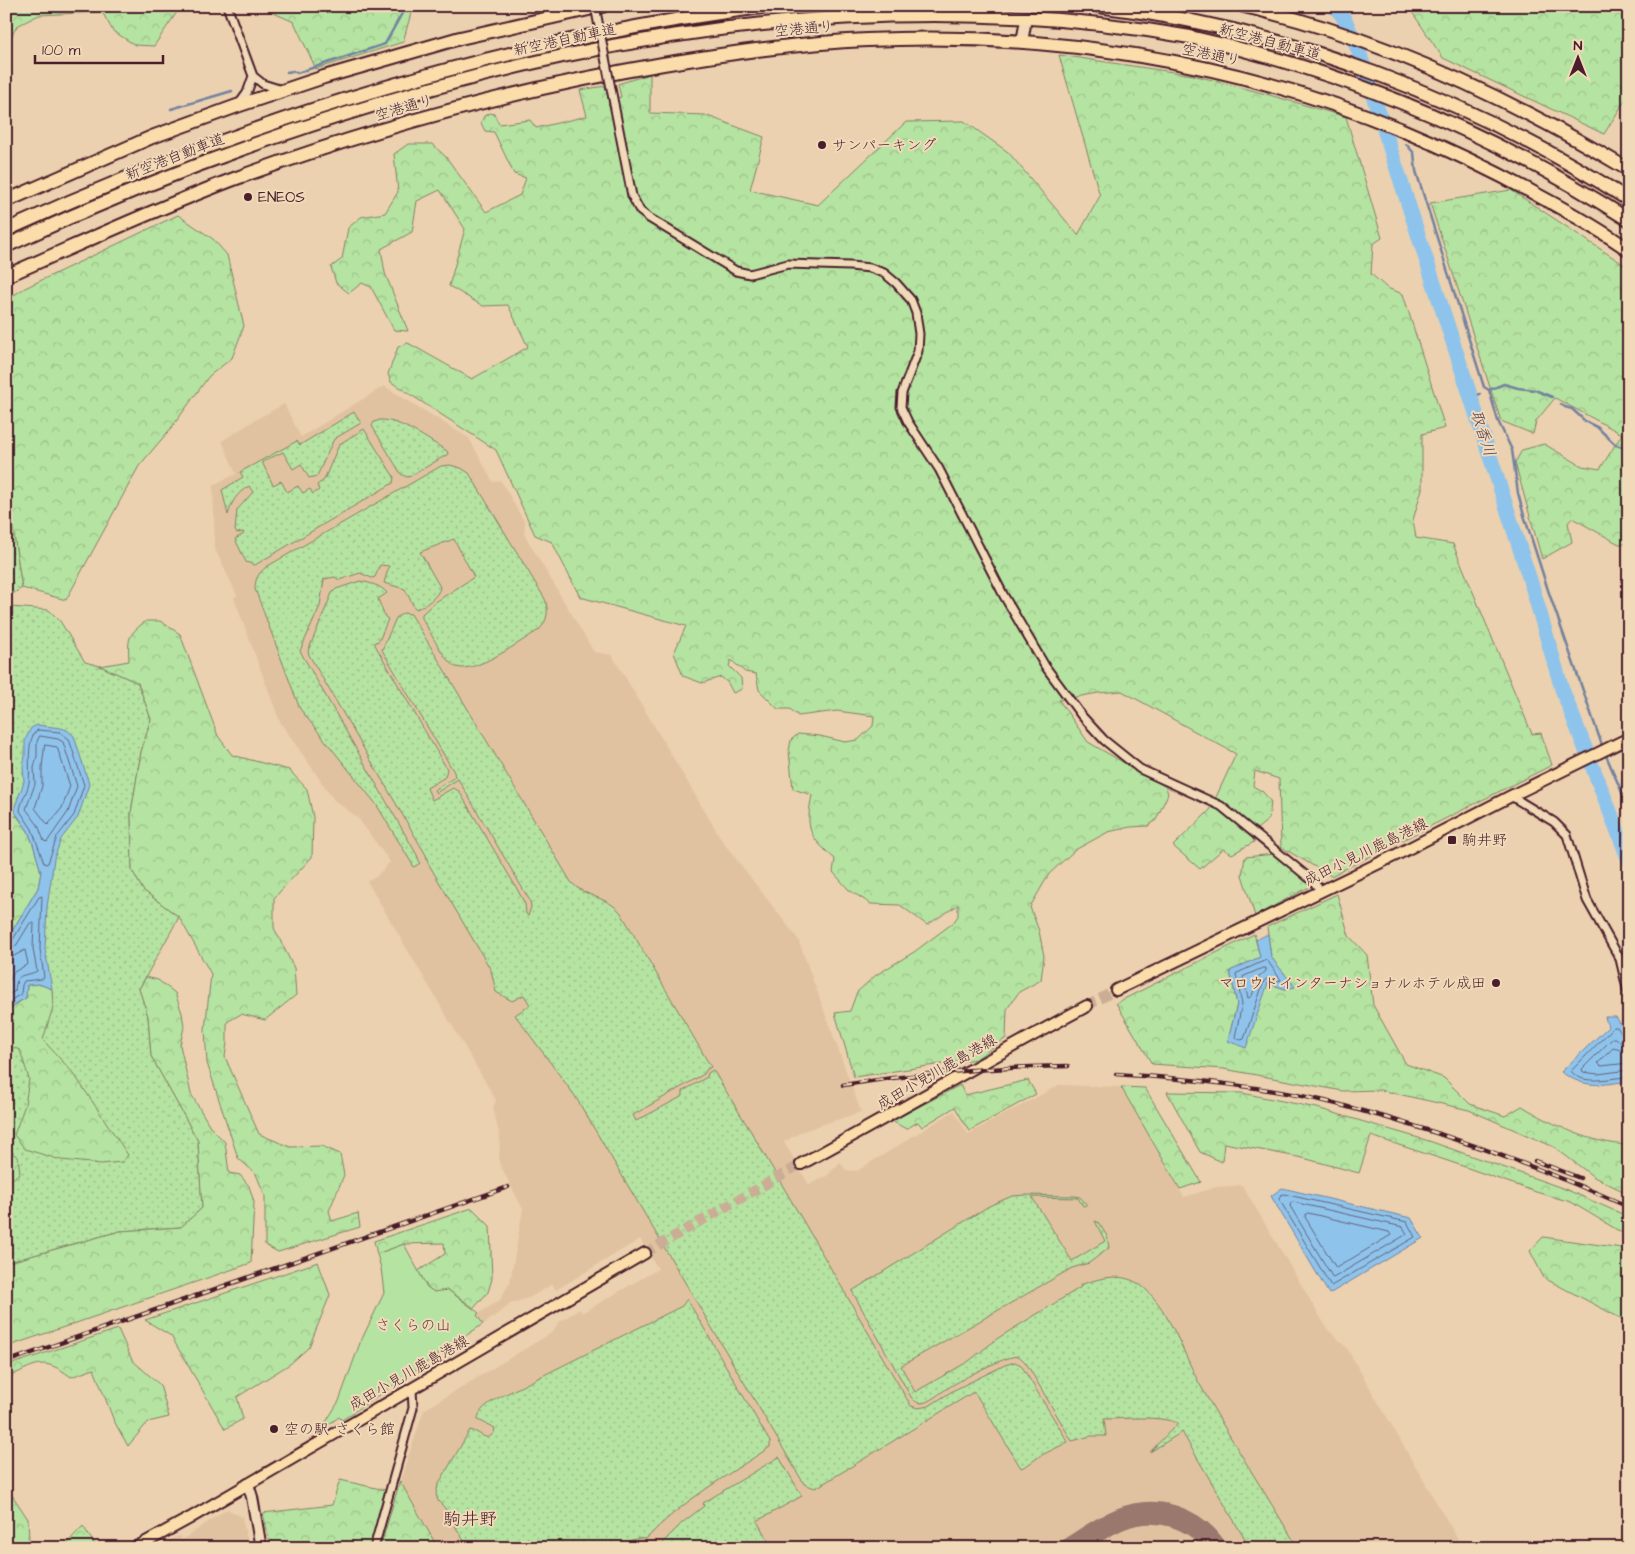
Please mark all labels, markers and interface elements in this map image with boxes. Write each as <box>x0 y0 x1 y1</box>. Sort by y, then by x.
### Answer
street label: 空港通り <box>773 16 835 42</box>
street label: 新空港自動車道 <box>1217 18 1323 66</box>
street label: 新空港自動車道 <box>511 19 619 61</box>
scale bar <box>35 32 162 64</box>
north arrow <box>1552 32 1602 82</box>
text: N <box>1574 36 1583 56</box>
street label: 空港通り <box>1179 38 1243 72</box>
text: 100 m <box>42 40 81 61</box>
street label: 空港通り <box>372 90 436 126</box>
street label: 新空港自動車道 <box>122 128 228 186</box>
place label: サンパーキング <box>832 135 936 156</box>
marker: サンパーキング <box>816 139 828 151</box>
place label: ENEOS <box>258 187 305 208</box>
marker: ENEOS <box>242 191 254 203</box>
water label: 取香川 <box>1465 407 1501 459</box>
street label: 成田小見川鹿島港線 <box>1301 813 1431 891</box>
place label: 駒井野 <box>1462 830 1507 851</box>
marker: 駒井野 <box>1446 834 1458 846</box>
place label: マロウドインターナショナルホテル成田 <box>1219 973 1486 994</box>
marker: マロウドインターナショナルホテル成田 <box>1490 977 1502 989</box>
street label: 成田小見川鹿島港線 <box>873 1029 1001 1115</box>
park label: さくらの山 <box>375 1315 451 1336</box>
street label: 成田小見川鹿島港線 <box>345 1330 473 1416</box>
place label: 空の駅 さくら館 <box>284 1419 395 1440</box>
marker: 空の駅 さくら館 <box>268 1423 280 1435</box>
district label: 駒井野 <box>443 1507 497 1532</box>

